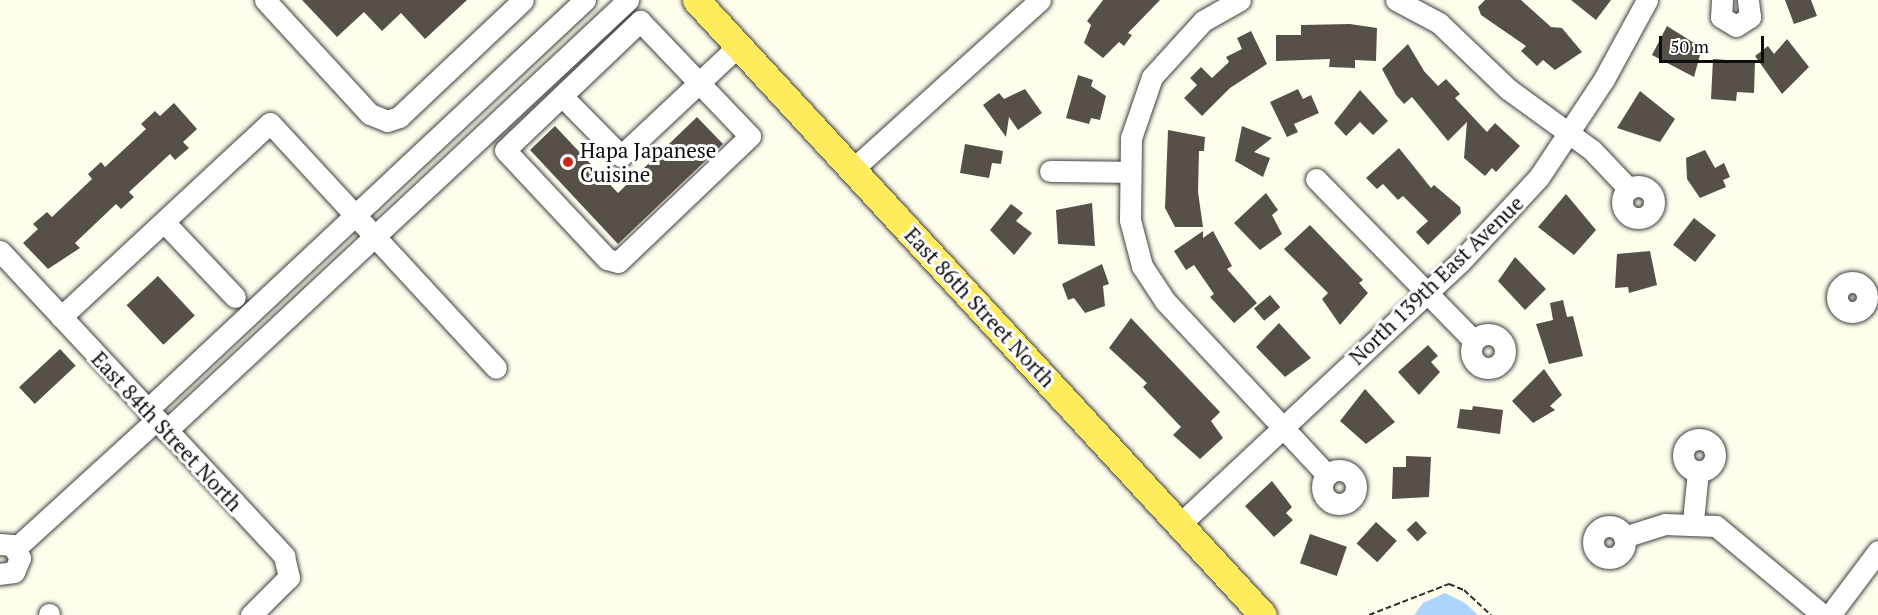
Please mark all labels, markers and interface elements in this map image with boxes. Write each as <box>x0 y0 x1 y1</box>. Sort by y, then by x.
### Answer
scale bar <box>1662 24 1767 62</box>
text: 50 m <box>1670 34 1709 58</box>
place label: Hapa Japanese Cuisine <box>580 137 716 187</box>
marker: Hapa Japanese Cuisine <box>561 155 575 169</box>
street label: North 139th East Avenue <box>1344 190 1528 370</box>
street label: East 86th Street North <box>900 222 1060 392</box>
street label: East 84th Street North <box>87 346 247 516</box>

